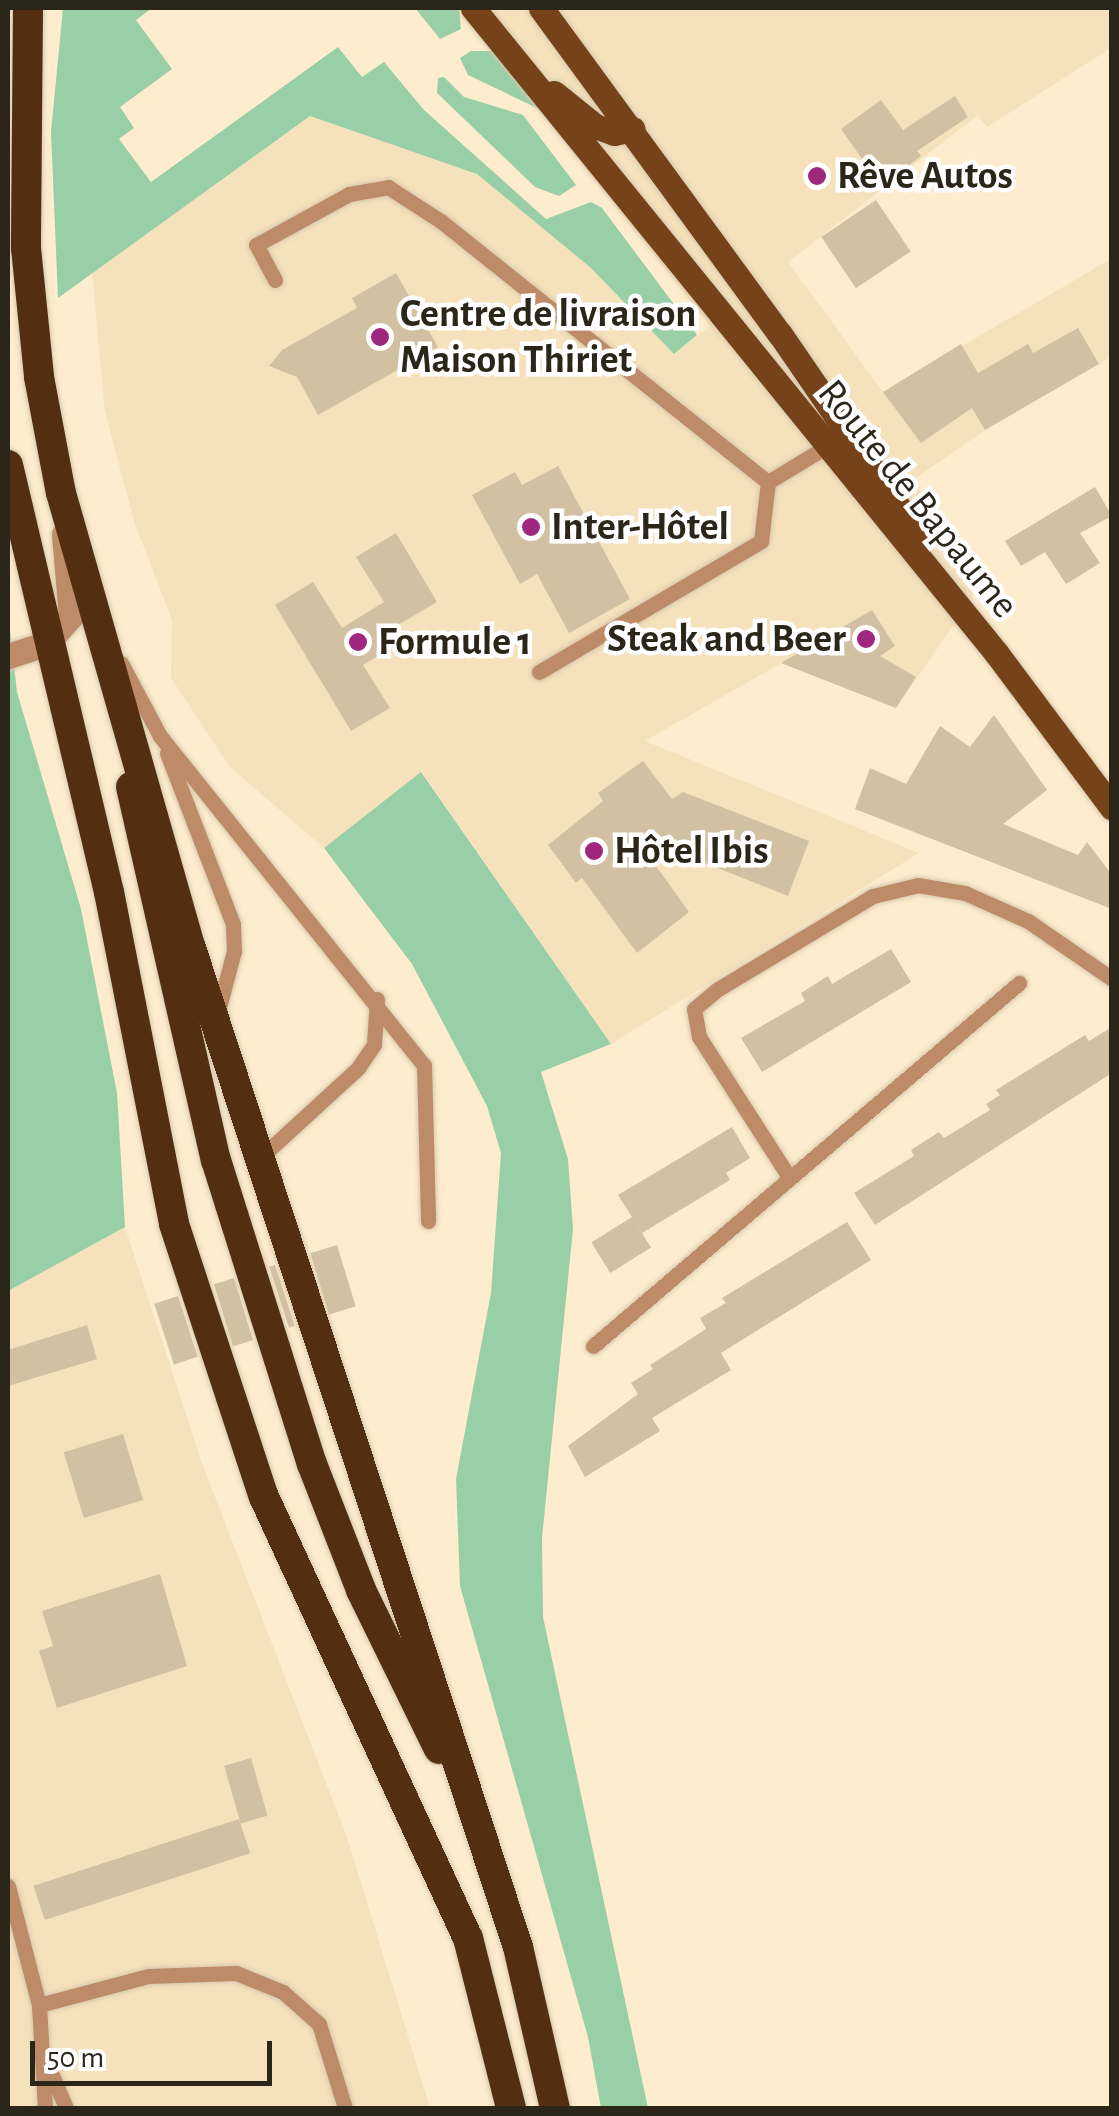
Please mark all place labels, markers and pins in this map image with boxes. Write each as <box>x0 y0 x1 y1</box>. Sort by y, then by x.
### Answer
place label: Rêve Autos <box>837 152 1013 200</box>
marker: Rêve Autos <box>806 165 828 187</box>
place label: Centre de livraison Maison Thiriet <box>400 290 696 384</box>
marker: Centre de livraison Maison Thiriet <box>369 326 391 348</box>
place label: Inter-Hôtel <box>551 503 729 551</box>
marker: Inter-Hôtel <box>520 516 542 538</box>
place label: Steak and Beer <box>607 615 846 663</box>
place label: Formule 1 <box>378 618 532 666</box>
marker: Steak and Beer <box>855 628 877 650</box>
marker: Formule 1 <box>347 631 369 653</box>
place label: Hôtel Ibis <box>614 827 769 875</box>
marker: Hôtel Ibis <box>583 840 605 862</box>

